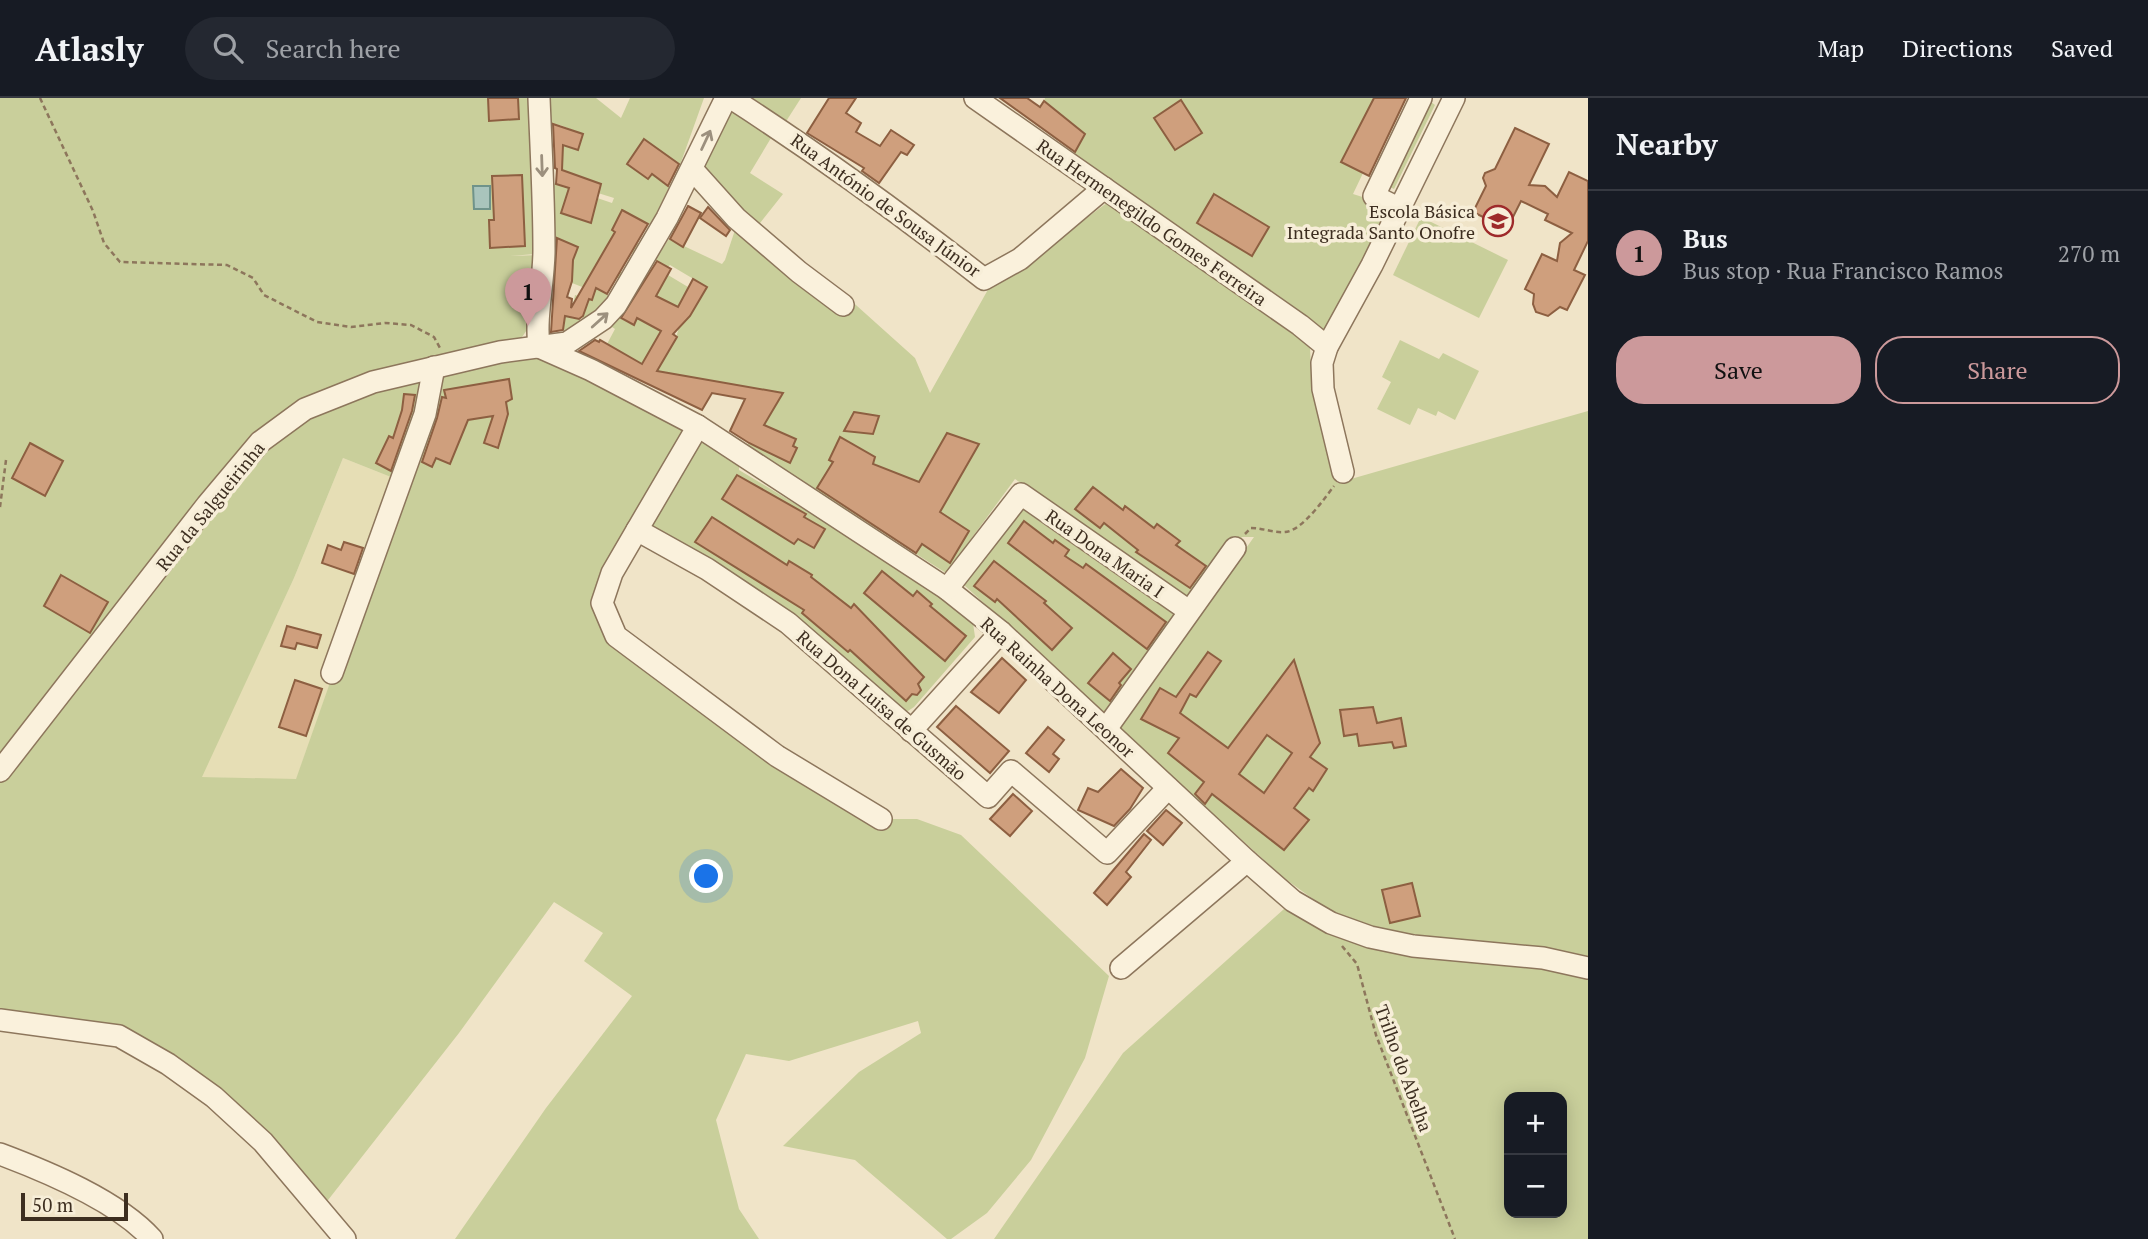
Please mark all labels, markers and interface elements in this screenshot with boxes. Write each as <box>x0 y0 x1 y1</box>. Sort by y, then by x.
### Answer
search box <box>185 17 675 80</box>
text: Atlasly <box>35 27 143 70</box>
icon: search <box>209 29 247 67</box>
text: Search here <box>265 31 401 65</box>
text: Map <box>1818 32 1864 64</box>
text: Directions <box>1902 32 2013 64</box>
text: Saved <box>2051 32 2113 64</box>
text: Nearby <box>1616 124 1718 164</box>
street label: Rua António de Sousa Júnior <box>786 128 986 282</box>
one-way arrow <box>699 130 713 151</box>
street label: Rua Hermenegildo Gomes Ferreira <box>1032 133 1272 311</box>
one-way arrow <box>535 154 548 177</box>
place label: Escola Básica Integrada Santo Onofre <box>1287 199 1475 244</box>
school or university icon: Escola Básica Integrada Santo Onofre <box>1481 204 1515 238</box>
text: Bus <box>1683 221 1728 255</box>
text: 1 <box>1633 238 1646 269</box>
text: 270 m <box>2058 238 2120 269</box>
text: Bus stop · Rua Francisco Ramos <box>1683 255 2004 286</box>
pin: 1 <box>505 268 551 326</box>
one-way arrow <box>591 312 609 328</box>
button: Save <box>1616 336 1861 404</box>
button: Share <box>1875 336 2120 404</box>
street label: Rua da Salgueirinha <box>150 436 270 576</box>
street label: Rua Dona Maria I <box>1041 503 1169 603</box>
street label: Rua Rainha Dona Leonor <box>976 611 1140 763</box>
street label: Rua Dona Luisa de Gusmão <box>792 625 972 785</box>
your location <box>689 859 723 893</box>
street label: Trilho do Abelha <box>1370 1001 1438 1135</box>
map controls <box>1504 1092 1567 1218</box>
button: + <box>1504 1092 1567 1155</box>
button: − <box>1504 1155 1567 1218</box>
scale bar <box>21 1190 128 1222</box>
text: 50 m <box>32 1192 73 1217</box>

